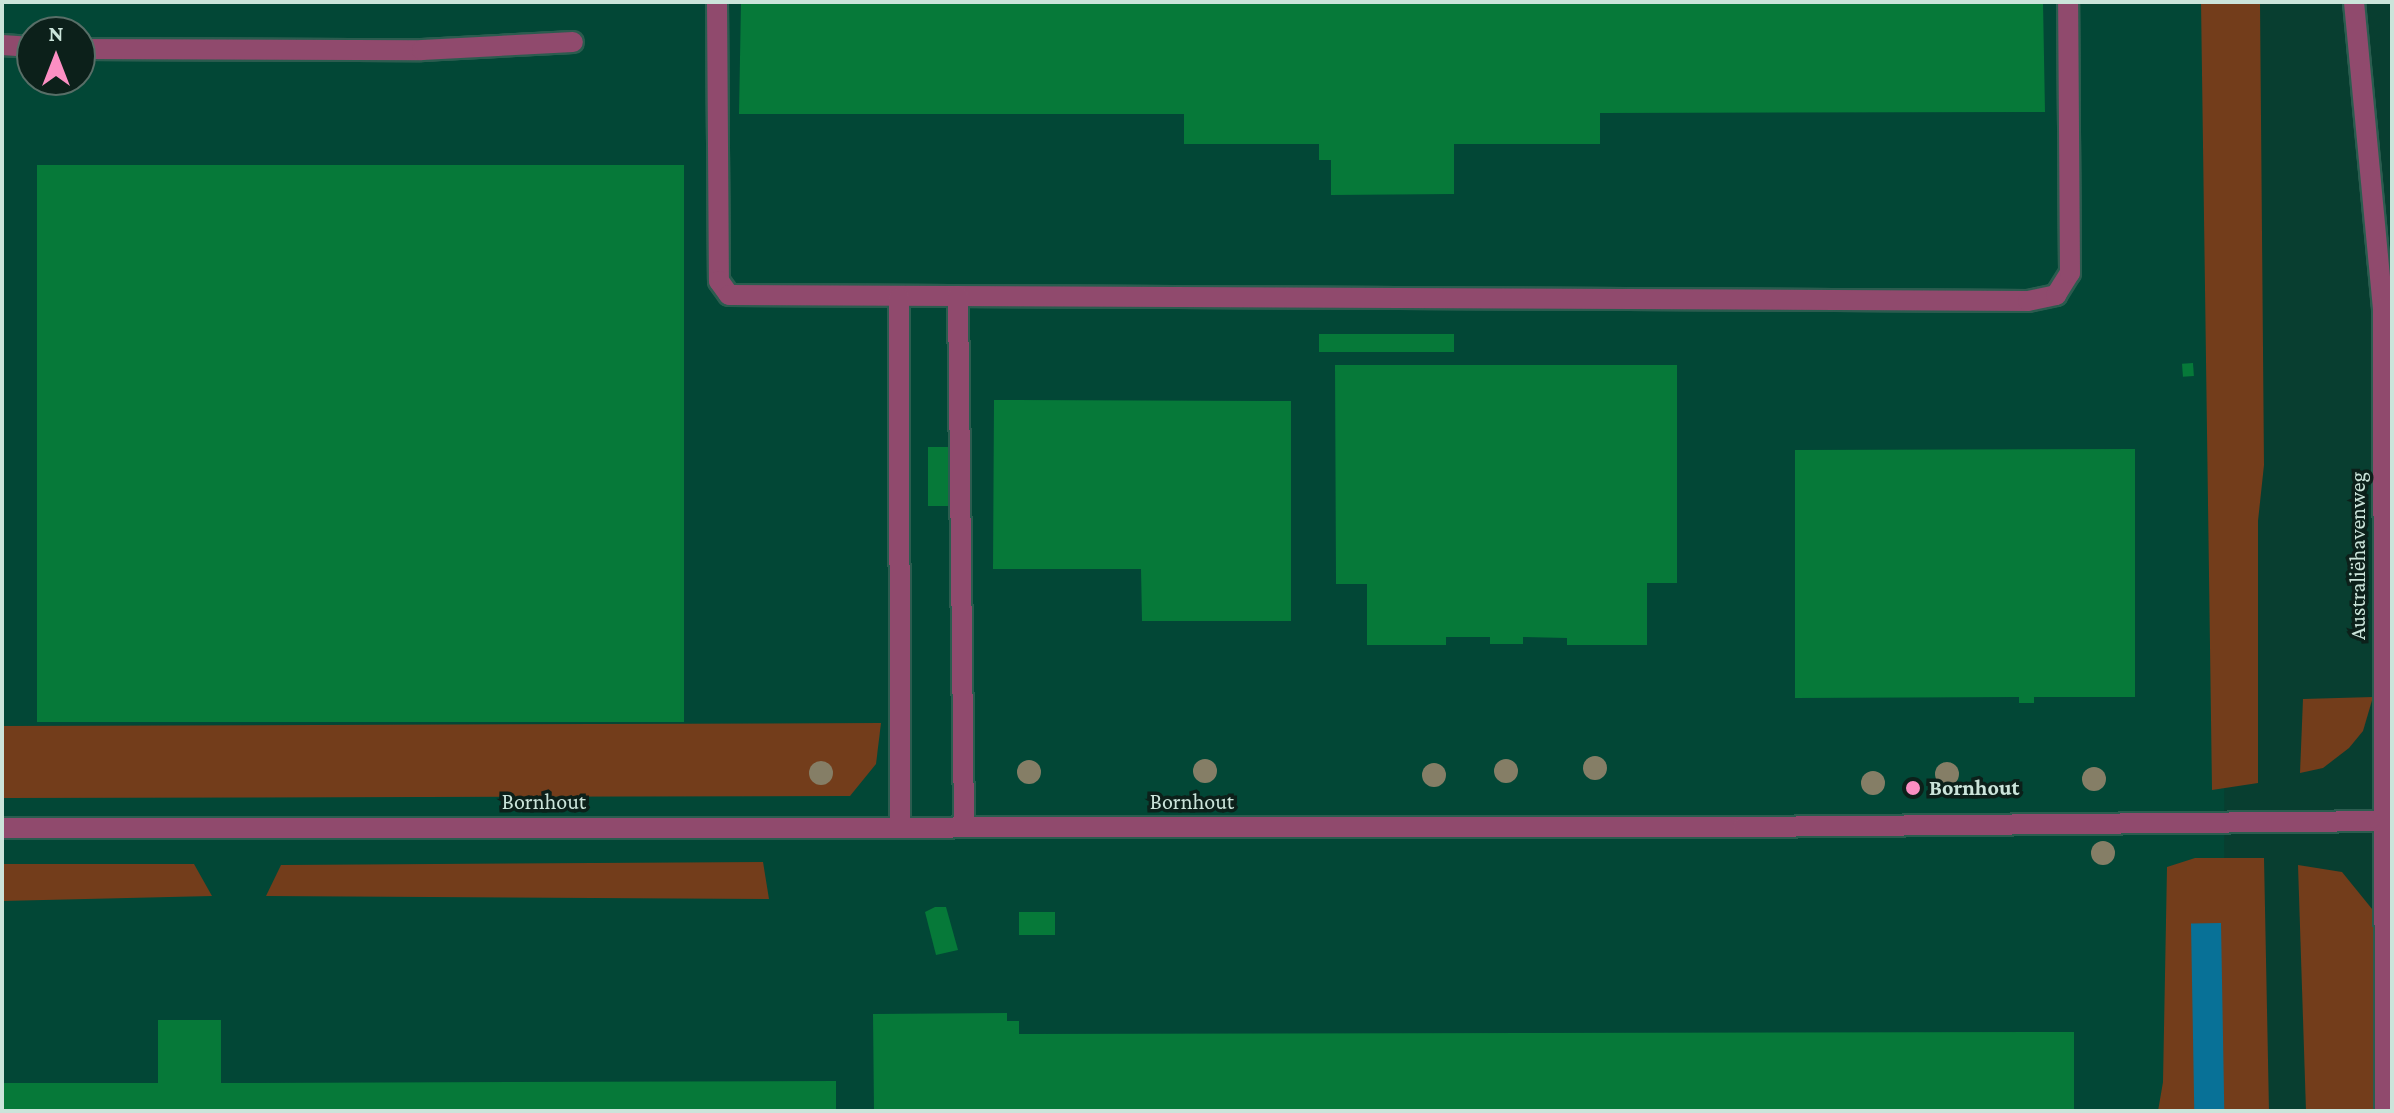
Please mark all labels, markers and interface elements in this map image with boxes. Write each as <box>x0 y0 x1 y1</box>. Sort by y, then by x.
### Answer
north arrow <box>16 16 96 96</box>
text: N <box>49 21 64 46</box>
street label: Australiëhavenweg <box>2345 472 2371 640</box>
place label: Bornhout <box>1929 775 2019 801</box>
marker: Bornhout <box>1904 779 1922 797</box>
street label: Bornhout <box>502 789 586 815</box>
street label: Bornhout <box>1150 789 1234 815</box>

